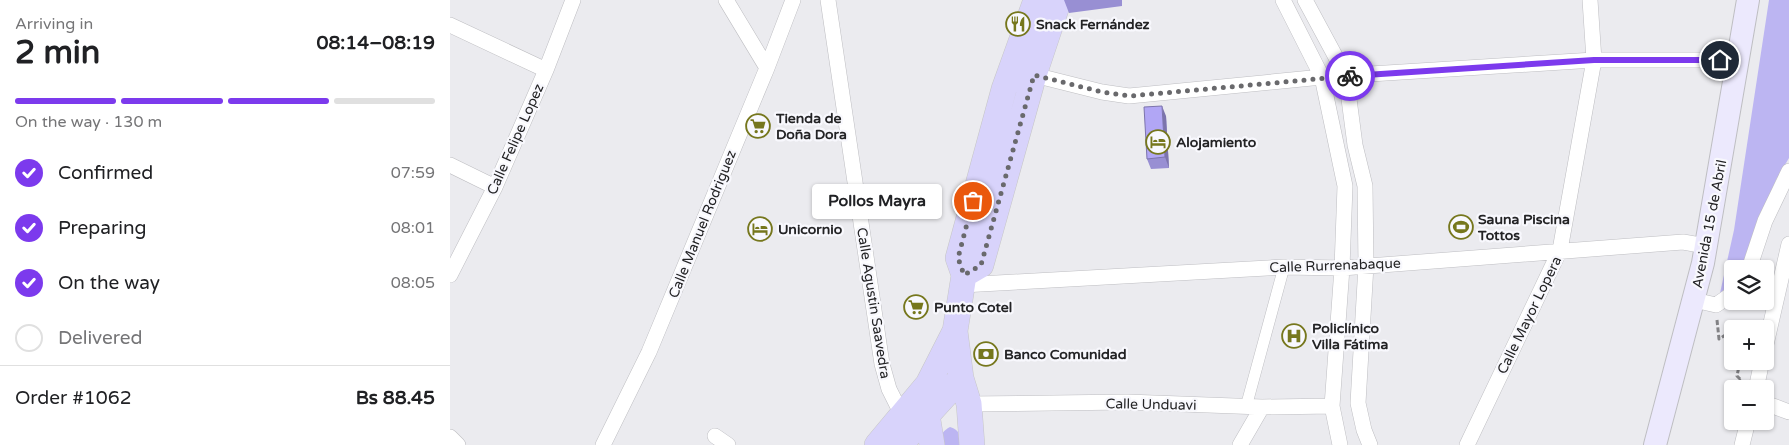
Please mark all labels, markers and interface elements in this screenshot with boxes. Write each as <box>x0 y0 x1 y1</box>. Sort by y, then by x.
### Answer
restaurant icon: Snack Fernández <box>1005 11 1031 37</box>
text: Arriving in <box>15 14 93 34</box>
place label: Snack Fernández <box>1036 16 1150 33</box>
text: 08:14–08:19 <box>316 32 435 54</box>
text: 2 min <box>15 34 100 72</box>
pin <box>1699 39 1741 81</box>
icon: home <box>1706 46 1734 74</box>
courier <box>1325 51 1375 101</box>
icon: bike <box>1336 62 1364 90</box>
street label: Calle Felipe Lopez <box>483 81 548 197</box>
place label: Tienda de Doña Dora <box>775 110 847 143</box>
text: On the way · 130 m <box>15 112 162 132</box>
supermarket icon: Tienda de Doña Dora <box>745 113 771 139</box>
hotel icon: Alojamiento <box>1145 129 1171 155</box>
place label: Alojamiento <box>1176 134 1257 151</box>
street label: Calle Manuel Rodriguez <box>665 148 740 301</box>
street label: Avenida 15 de Abril <box>1689 158 1730 290</box>
icon: check <box>15 159 43 187</box>
text: Confirmed <box>58 162 153 184</box>
text: 07:59 <box>391 163 435 183</box>
pin <box>952 180 994 222</box>
callout: Pollos Mayra <box>813 184 943 218</box>
icon: bag <box>959 187 987 215</box>
text: Pollos Mayra <box>828 191 926 211</box>
place label: Sauna Piscina Tottos <box>1477 211 1570 244</box>
icon: check <box>15 214 43 242</box>
sports icon: Sauna Piscina Tottos <box>1448 214 1474 240</box>
hotel icon: Unicornio <box>747 216 773 242</box>
text: Preparing <box>58 217 147 239</box>
text: 08:01 <box>391 218 435 238</box>
place label: Unicornio <box>778 221 843 238</box>
street label: Calle Agustin Saavedra <box>853 226 894 380</box>
street label: Calle Mayor Lopera <box>1494 254 1565 377</box>
street label: Calle Rurrenabaque <box>1269 255 1401 276</box>
map controls <box>1724 260 1774 430</box>
button: layers <box>1724 260 1774 310</box>
icon: check <box>15 269 43 297</box>
text: On the way <box>58 272 160 294</box>
text: 08:05 <box>391 273 435 293</box>
supermarket icon: Punto Cotel <box>903 294 929 320</box>
place label: Punto Cotel <box>934 299 1012 316</box>
place label: Policlínico Villa Fátima <box>1312 320 1388 353</box>
button: + <box>1724 320 1774 370</box>
hospital icon: Policlínico Villa Fátima <box>1281 323 1307 349</box>
text: Delivered <box>58 327 143 349</box>
bank icon: Banco Comunidad <box>973 341 999 367</box>
place label: Banco Comunidad <box>1004 346 1127 363</box>
button: − <box>1724 380 1774 430</box>
text: Order #1062 <box>15 387 132 409</box>
text: Bs 88.45 <box>356 387 435 409</box>
street label: Calle Unduavi <box>1105 395 1197 414</box>

